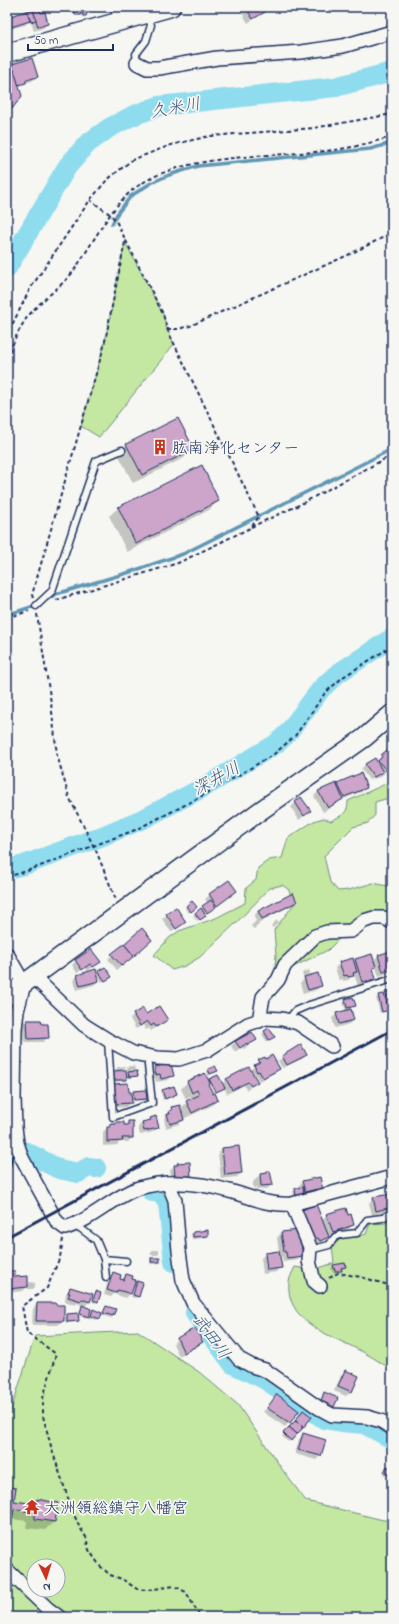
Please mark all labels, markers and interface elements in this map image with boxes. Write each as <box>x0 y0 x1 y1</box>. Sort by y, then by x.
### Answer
scale bar <box>28 26 113 52</box>
text: 50 m <box>34 32 58 50</box>
water label: 久米川 <box>148 92 203 125</box>
place label: 肱南浄化センター <box>172 437 299 461</box>
building icon: 肱南浄化センター <box>151 438 169 456</box>
water label: 深井川 <box>188 756 245 803</box>
water label: 武田川 <box>186 1309 236 1365</box>
place label: 大洲領総鎮守八幡宮 <box>44 1497 188 1521</box>
temple icon: 大洲領総鎮守八幡宮 <box>23 1498 41 1516</box>
north arrow <box>26 1558 66 1598</box>
text: N <box>42 1579 51 1595</box>

